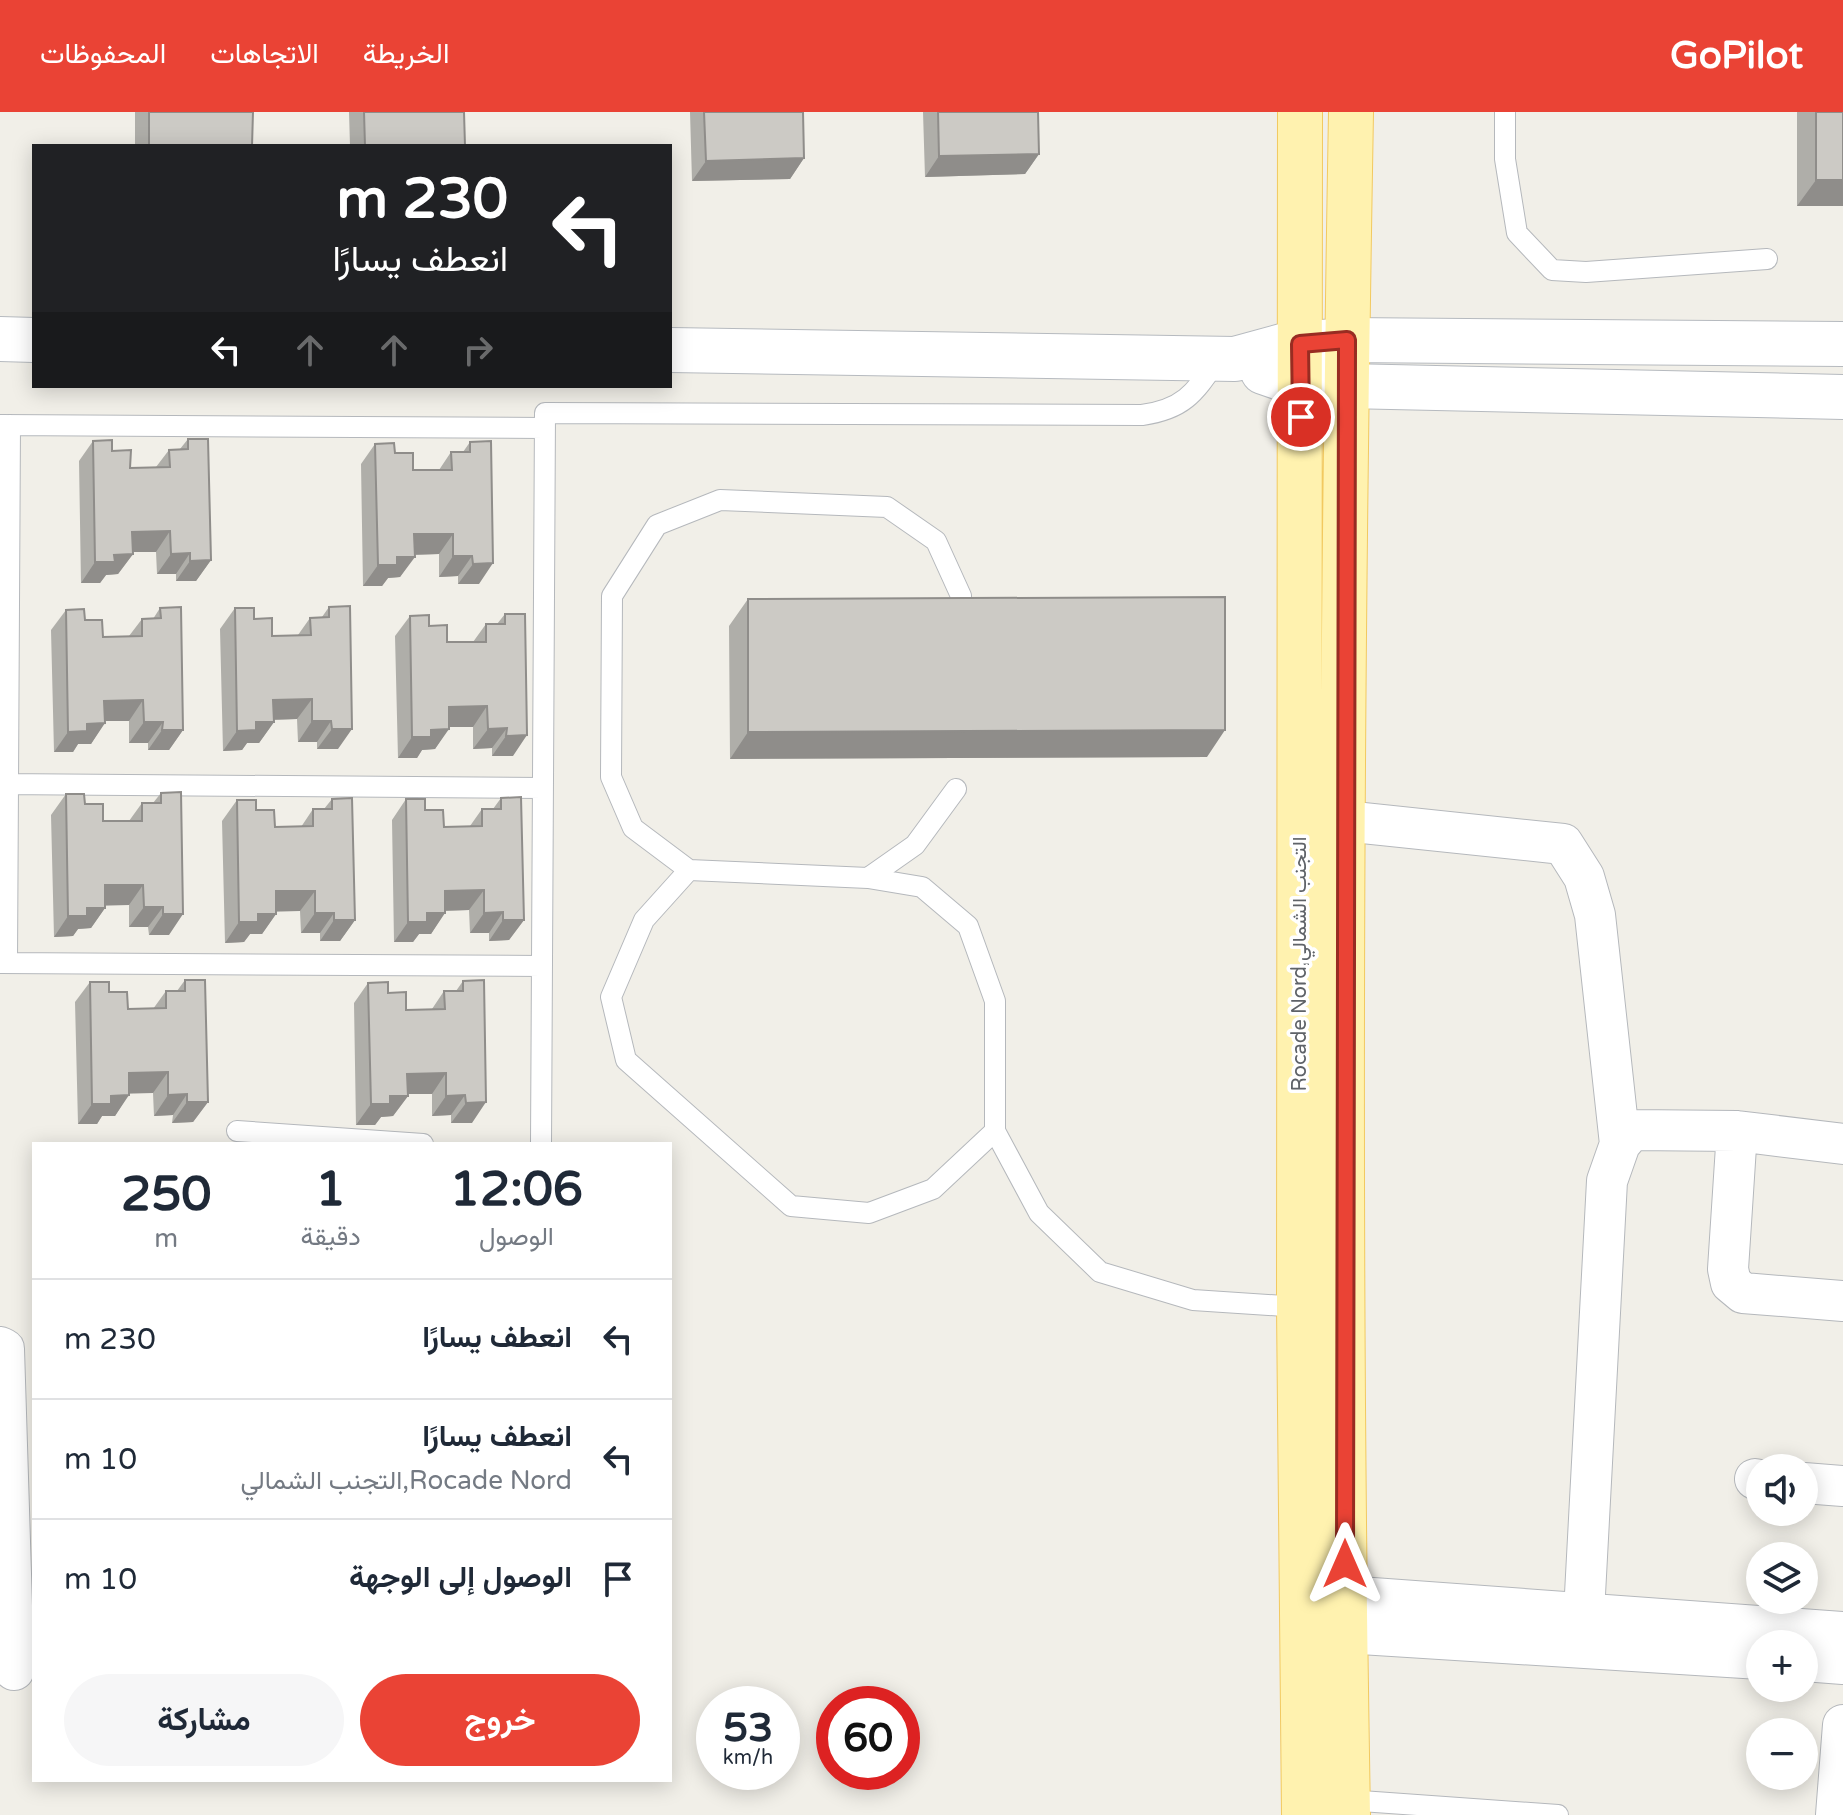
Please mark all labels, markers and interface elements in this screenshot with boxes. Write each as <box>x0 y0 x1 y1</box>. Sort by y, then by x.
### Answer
text: GoPilot <box>1670 33 1803 79</box>
text: المحفوظات <box>40 37 166 71</box>
text: الاتجاهات <box>210 37 319 71</box>
text: الخريطة <box>363 37 449 71</box>
text: 230 m <box>337 166 508 233</box>
icon: left <box>536 176 640 280</box>
text: انعطف يسارًا <box>332 238 508 281</box>
icon: left <box>204 328 248 372</box>
icon: ahead <box>288 328 332 372</box>
icon: ahead <box>372 328 416 372</box>
icon: right <box>456 328 500 372</box>
pin <box>1267 383 1335 451</box>
icon: arrive <box>1279 395 1323 439</box>
street label: Rocade Nord,التجنب الشمالي <box>1288 836 1316 1092</box>
text: 1 <box>316 1161 346 1219</box>
text: 12:06 <box>450 1161 583 1219</box>
text: 250 <box>121 1166 212 1224</box>
text: دقيقة <box>301 1221 361 1252</box>
text: الوصول <box>479 1221 554 1252</box>
text: m <box>154 1223 178 1254</box>
icon: left <box>596 1317 640 1361</box>
text: انعطف يسارًا <box>422 1319 572 1356</box>
text: 230 m <box>64 1321 156 1358</box>
text: انعطف يسارًا <box>422 1418 572 1455</box>
icon: left <box>596 1437 640 1481</box>
text: 10 m <box>64 1441 137 1478</box>
map controls <box>1746 1454 1818 1790</box>
button: sound <box>1746 1454 1818 1526</box>
text: Rocade Nord,التجنب الشمالي <box>240 1465 572 1496</box>
position arrow <box>1303 1522 1387 1606</box>
button: layers <box>1746 1542 1818 1614</box>
icon: arrive <box>596 1557 640 1601</box>
text: الوصول إلى الوجهة <box>349 1559 572 1596</box>
text: 10 m <box>64 1561 137 1598</box>
button: + <box>1746 1630 1818 1702</box>
button: مشاركة <box>64 1674 344 1766</box>
button: خروج <box>360 1674 640 1766</box>
speed limit sign: 60 <box>816 1686 920 1790</box>
text: 53 <box>723 1704 773 1752</box>
button: − <box>1746 1718 1818 1790</box>
text: km/h <box>723 1746 773 1770</box>

